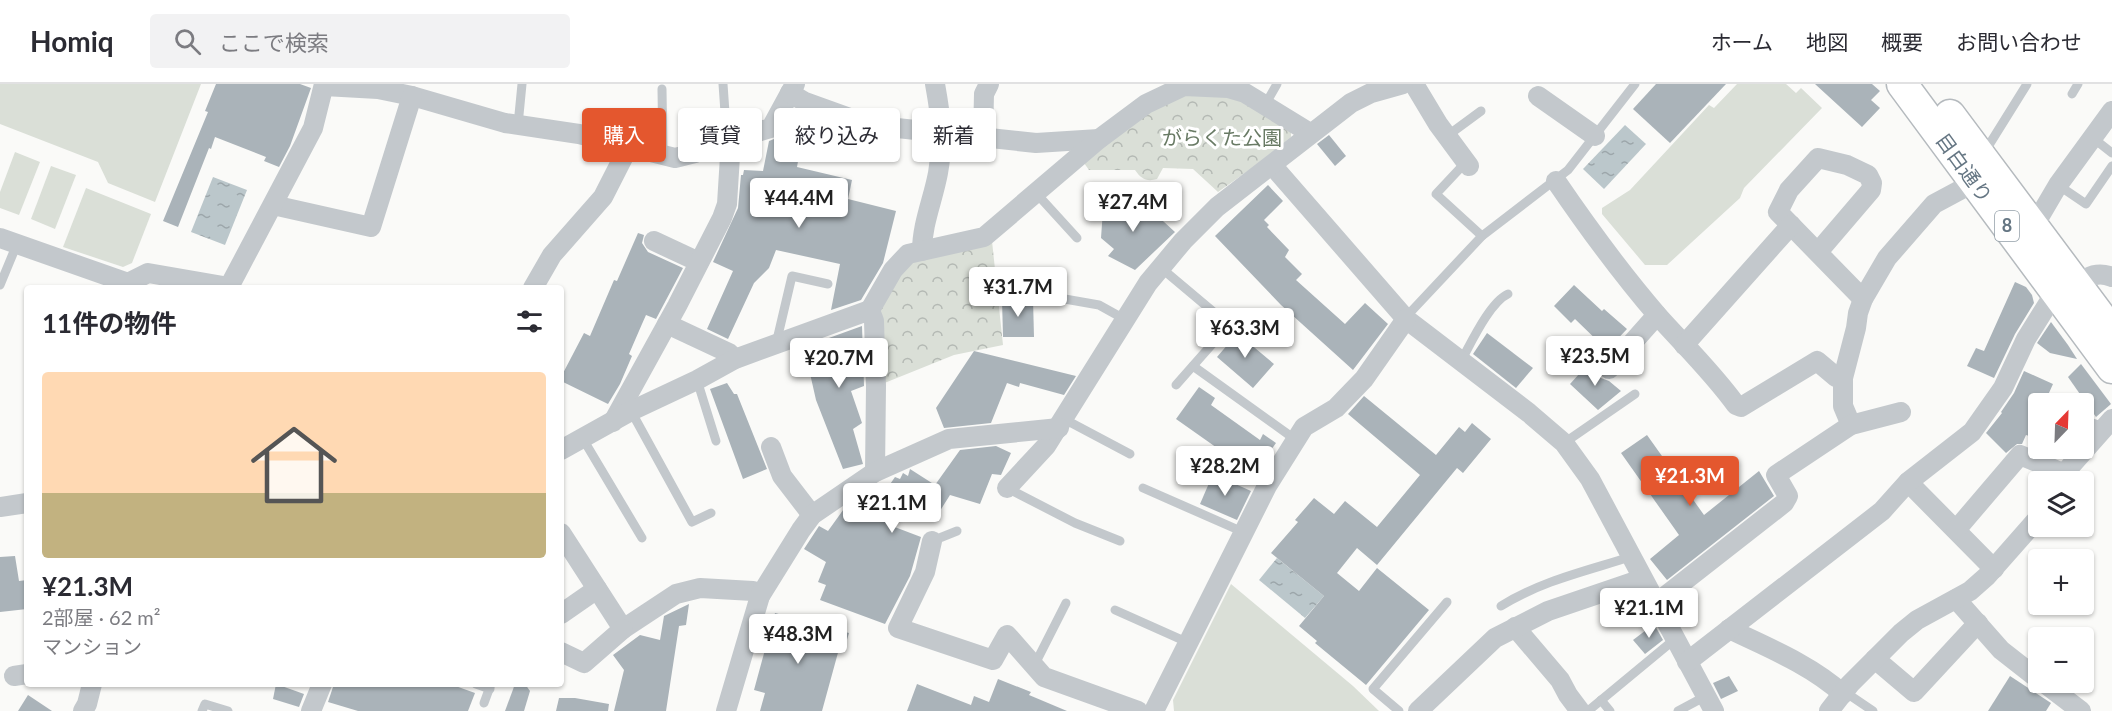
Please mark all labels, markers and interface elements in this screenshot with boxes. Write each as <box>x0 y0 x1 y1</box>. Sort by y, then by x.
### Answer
search box <box>150 14 570 68</box>
text: Homiq <box>30 24 114 58</box>
icon: search <box>171 25 204 58</box>
text: ここで検索 <box>219 29 329 56</box>
text: ホーム <box>1711 29 1773 54</box>
text: 地図 <box>1806 29 1848 54</box>
text: 概要 <box>1881 29 1923 54</box>
text: お問い合わせ <box>1956 29 2082 54</box>
chip: 購入 <box>582 108 666 162</box>
chip: 賃貸 <box>678 108 762 162</box>
chip: 絞り込み <box>774 108 900 162</box>
chip: 新着 <box>912 108 996 162</box>
park label: がらくた公園 <box>1162 125 1282 149</box>
street label: 目白通り <box>1932 128 1998 207</box>
pin: ¥44.4M <box>750 178 848 229</box>
pin: ¥27.4M <box>1084 182 1182 233</box>
text: ¥44.4M <box>764 185 834 209</box>
text: ¥27.4M <box>1098 189 1168 213</box>
road number: 8 <box>1995 211 2019 241</box>
pin: ¥31.7M <box>969 267 1067 318</box>
text: ¥31.7M <box>983 274 1053 298</box>
icon: filters <box>513 305 546 338</box>
text: 11件の物件 <box>42 307 176 339</box>
pin: ¥63.3M <box>1196 308 1294 359</box>
text: ¥63.3M <box>1210 315 1280 339</box>
pin: ¥23.5M <box>1546 336 1644 387</box>
pin: ¥20.7M <box>790 338 888 389</box>
text: ¥23.5M <box>1560 343 1630 367</box>
text: ¥20.7M <box>804 345 874 369</box>
north arrow <box>2028 393 2094 459</box>
map controls <box>2028 393 2094 693</box>
icon: home <box>240 411 348 519</box>
pin: ¥28.2M <box>1176 446 1274 497</box>
text: ¥28.2M <box>1190 453 1260 477</box>
pin: ¥21.3M <box>1641 456 1739 507</box>
text: ¥21.3M <box>1655 463 1725 487</box>
button: layers <box>2028 471 2094 537</box>
pin: ¥21.1M <box>843 483 941 534</box>
text: ¥21.1M <box>857 490 927 514</box>
button: + <box>2028 549 2094 615</box>
text: ¥21.3M <box>42 570 133 602</box>
pin: ¥21.1M <box>1600 588 1698 639</box>
text: ¥21.1M <box>1614 595 1684 619</box>
text: 2部屋 · 62 m² <box>42 605 161 629</box>
pin: ¥48.3M <box>749 614 847 665</box>
text: ¥48.3M <box>763 621 833 645</box>
button: − <box>2028 627 2094 693</box>
text: マンション <box>42 634 142 658</box>

